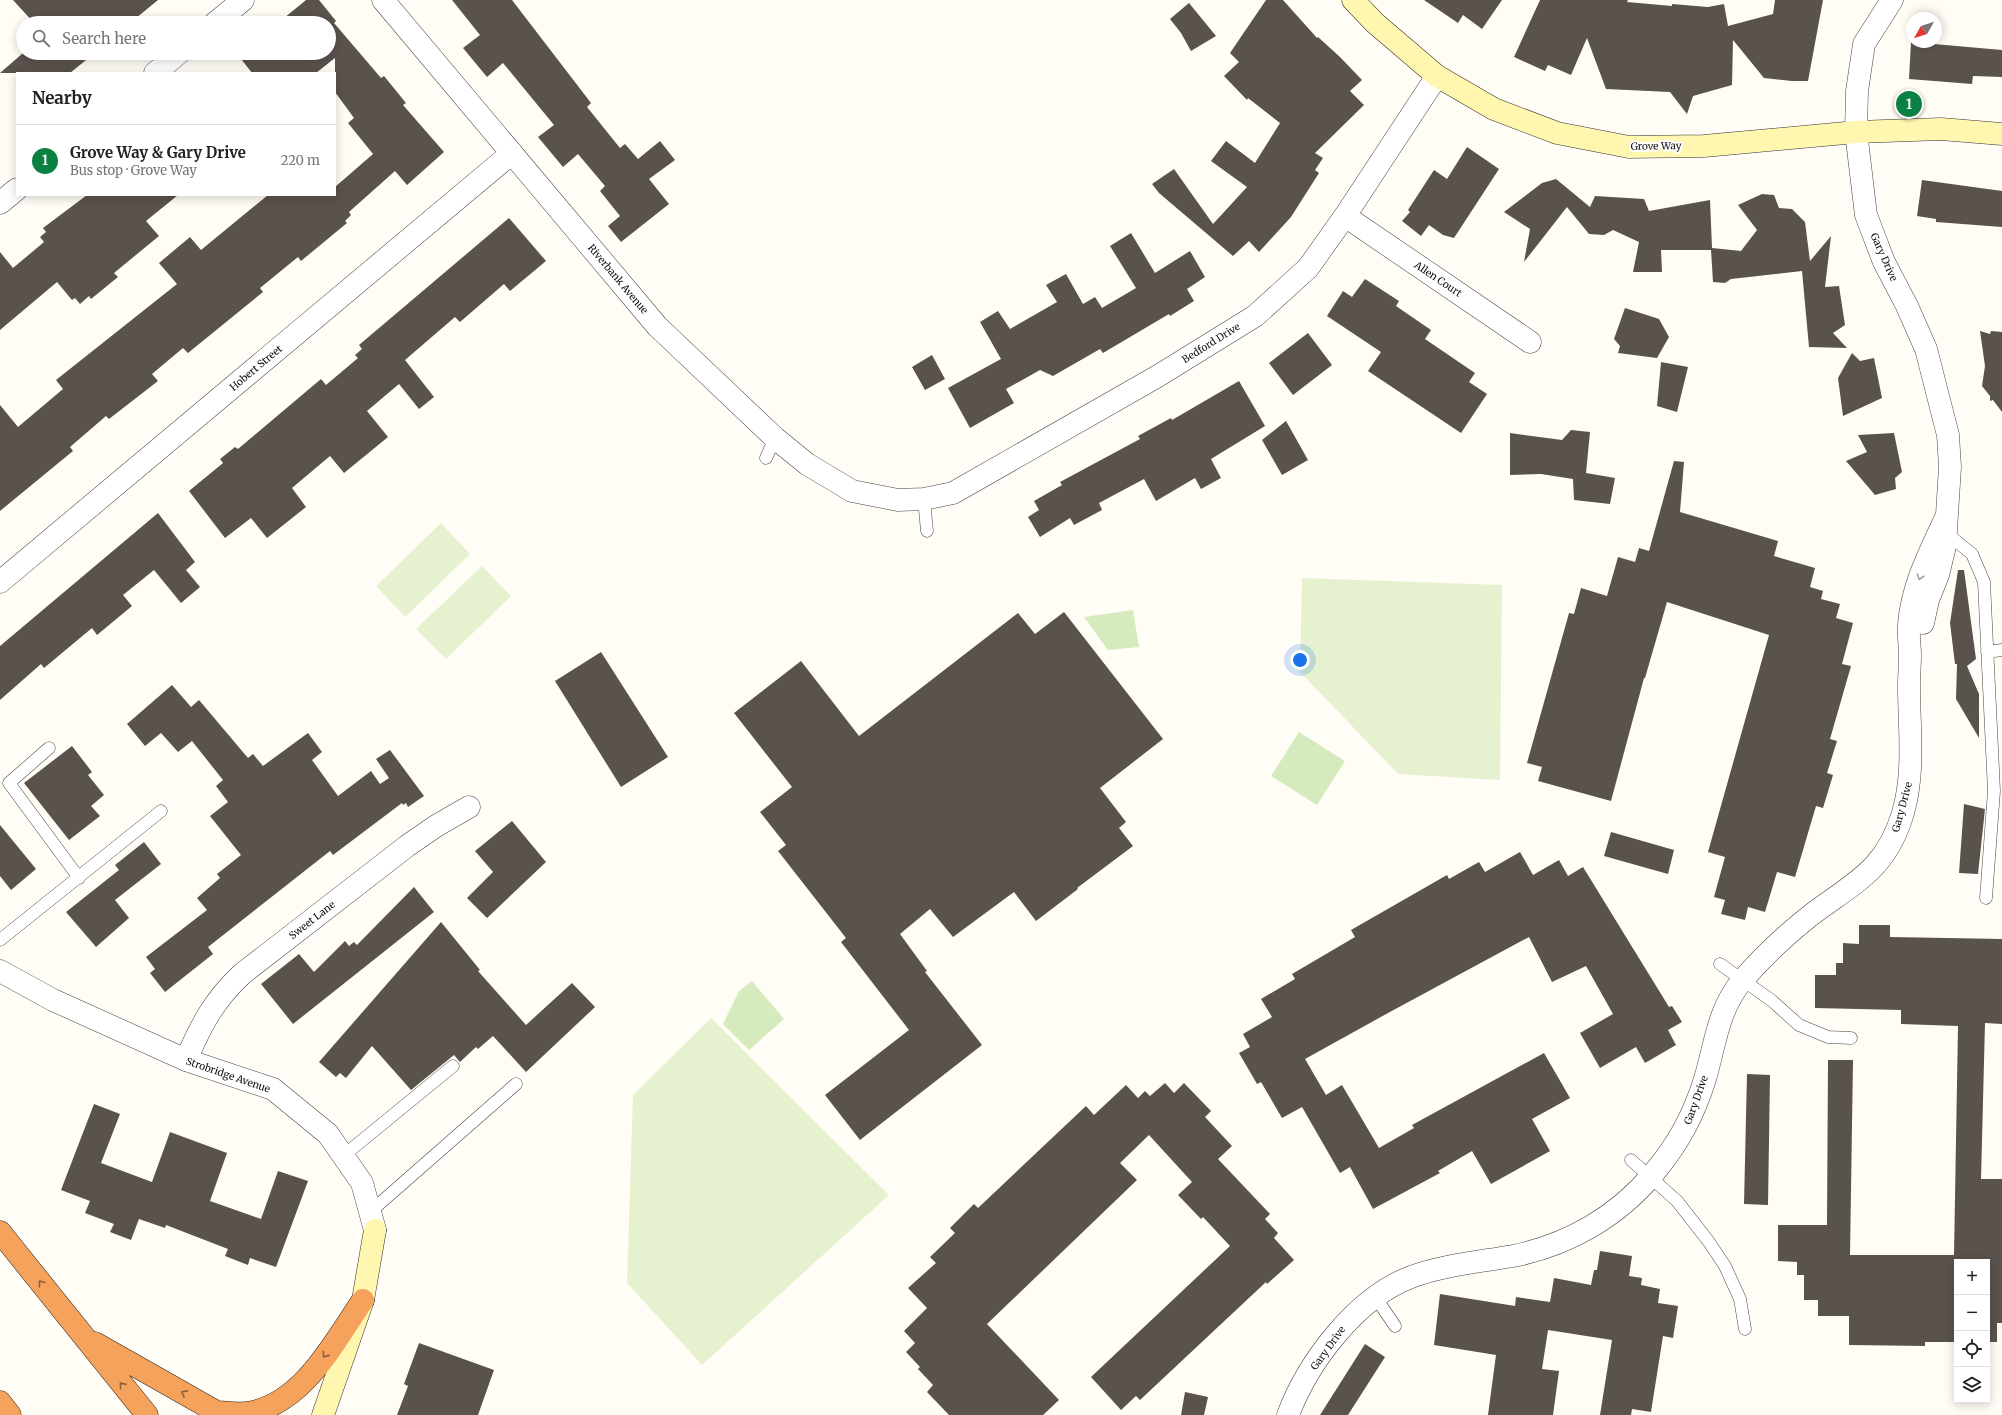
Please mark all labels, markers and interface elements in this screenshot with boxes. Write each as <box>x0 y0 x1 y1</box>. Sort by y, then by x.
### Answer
north arrow <box>1906 12 1942 48</box>
search box <box>16 16 336 60</box>
icon: search <box>30 27 52 49</box>
text: Search here <box>62 29 146 48</box>
text: Nearby <box>32 87 92 109</box>
pin: 1 <box>1896 89 1922 119</box>
street label: Grove Way <box>1630 139 1682 153</box>
text: Grove Way & Gary Drive <box>70 143 246 162</box>
text: 1 <box>42 152 48 169</box>
text: 220 m <box>281 152 320 169</box>
text: Bus stop · Grove Way <box>70 162 197 179</box>
street label: Gary Drive <box>1868 231 1900 283</box>
street label: Riverbank Avenue <box>585 241 651 317</box>
street label: Allen Court <box>1411 258 1464 300</box>
street label: Bedford Drive <box>1179 320 1243 366</box>
street label: Hobert Street <box>227 342 285 394</box>
one-way arrow <box>1917 573 1925 580</box>
your location <box>1290 650 1310 670</box>
street label: Gary Drive <box>1889 780 1915 834</box>
street label: Sweet Lane <box>286 898 338 942</box>
street label: Strobridge Avenue <box>184 1054 272 1096</box>
street label: Gary Drive <box>1681 1074 1711 1126</box>
map controls <box>1954 1259 1990 1403</box>
button: + <box>1954 1259 1990 1295</box>
one-way arrow <box>38 1281 45 1288</box>
button: − <box>1954 1295 1990 1331</box>
street label: Gary Drive <box>1308 1323 1348 1373</box>
button: locate <box>1954 1331 1990 1367</box>
one-way arrow <box>322 1351 330 1358</box>
button: layers <box>1954 1367 1990 1403</box>
one-way arrow <box>120 1382 127 1389</box>
one-way arrow <box>181 1391 188 1398</box>

